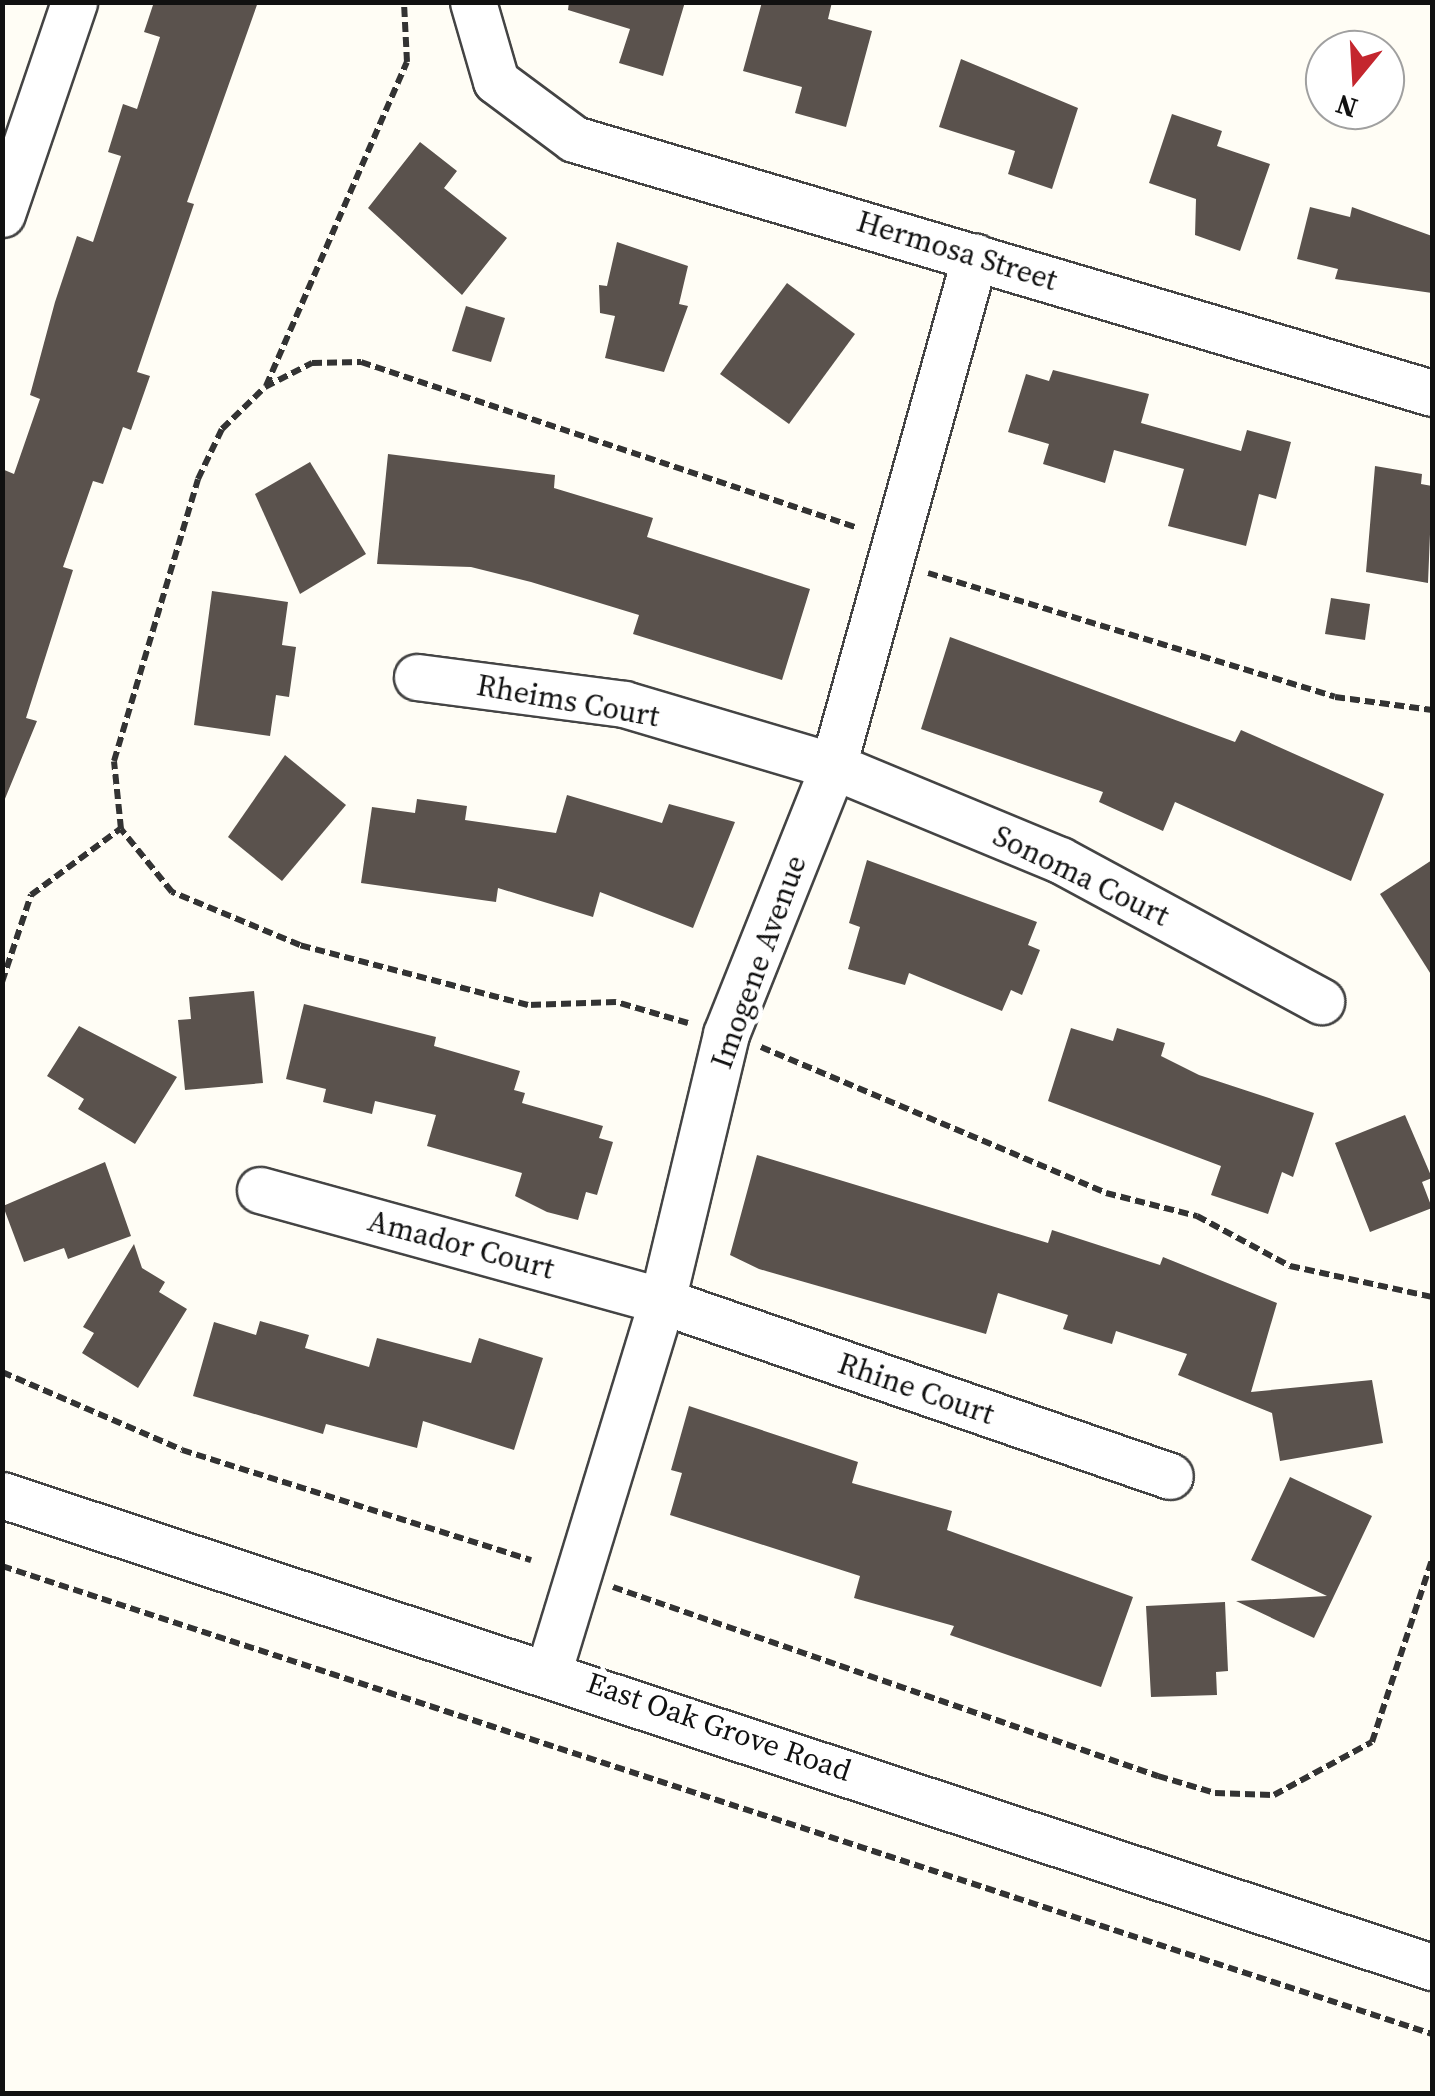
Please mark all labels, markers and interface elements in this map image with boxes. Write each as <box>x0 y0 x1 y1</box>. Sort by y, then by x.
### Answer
north arrow <box>1305 30 1405 130</box>
text: N <box>1331 85 1362 128</box>
street label: Hermosa Street <box>853 203 1061 299</box>
street label: Rheims Court <box>474 667 662 735</box>
street label: Sonoma Court <box>987 818 1175 934</box>
street label: Imogene Avenue <box>704 851 814 1073</box>
street label: Amador Court <box>364 1203 558 1287</box>
street label: Rhine Court <box>833 1346 999 1432</box>
street label: East Oak Grove Road <box>582 1665 856 1789</box>

